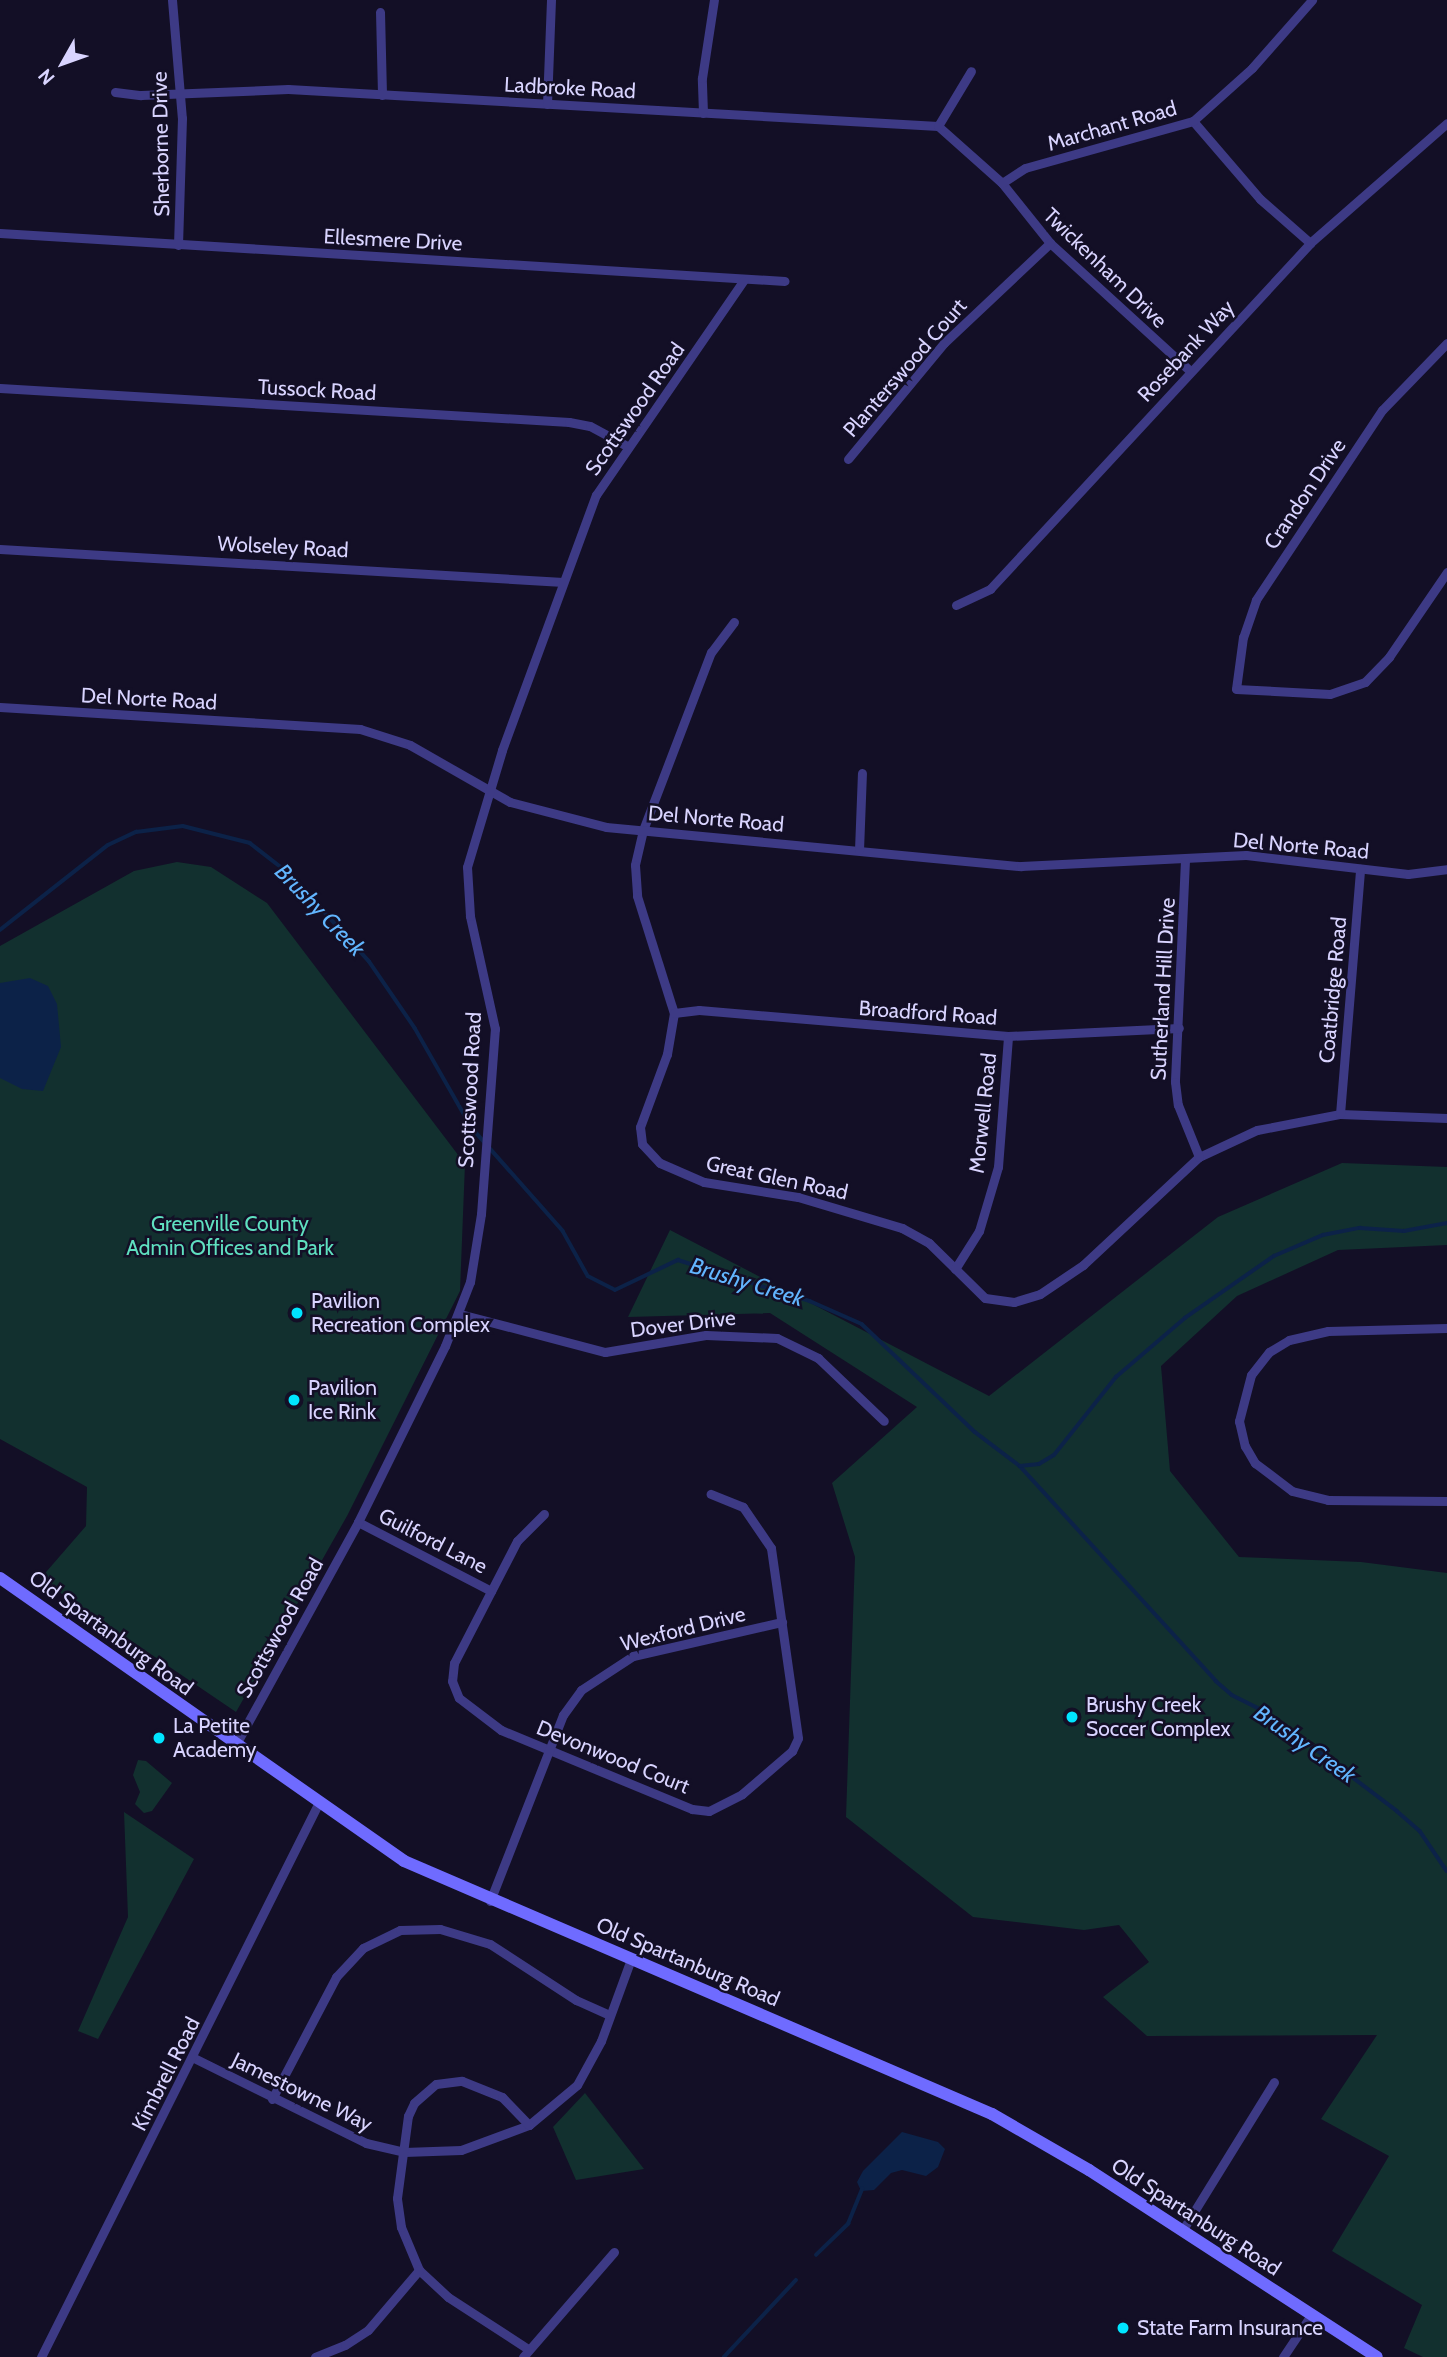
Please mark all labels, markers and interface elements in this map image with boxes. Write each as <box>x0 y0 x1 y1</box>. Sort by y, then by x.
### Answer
north arrow <box>28 28 98 98</box>
text: N <box>33 64 60 89</box>
street label: Sherborne Drive <box>147 71 175 217</box>
street label: Ladbroke Road <box>504 72 636 104</box>
street label: Marchant Road <box>1044 96 1180 156</box>
street label: Twickenham Drive <box>1038 203 1172 333</box>
street label: Ellesmere Drive <box>323 224 463 256</box>
street label: Planterswood Court <box>838 294 972 442</box>
street label: Rosebank Way <box>1132 295 1240 407</box>
street label: Scottswood Road <box>580 338 690 480</box>
street label: Tussock Road <box>257 374 377 406</box>
street label: Crandon Drive <box>1259 434 1351 554</box>
street label: Wolseley Road <box>217 531 349 563</box>
street label: Del Norte Road <box>80 683 218 715</box>
street label: Del Norte Road <box>647 801 785 837</box>
street label: Del Norte Road <box>1232 828 1370 864</box>
water label: Brushy Creek <box>269 858 371 962</box>
street label: Sutherland Hill Drive <box>1146 897 1180 1081</box>
street label: Coatbridge Road <box>1314 916 1352 1064</box>
street label: Broadford Road <box>858 996 998 1030</box>
street label: Scottswood Road <box>453 1011 487 1169</box>
street label: Morwell Road <box>964 1051 1002 1175</box>
street label: Great Glen Road <box>704 1151 850 1205</box>
park label: Greenville County Admin Offices and Park <box>126 1211 334 1261</box>
water label: Brushy Creek <box>687 1252 807 1312</box>
place label: Pavilion Recreation Complex <box>311 1288 490 1338</box>
marker: Pavilion Recreation Complex <box>289 1305 305 1321</box>
street label: Dover Drive <box>629 1305 737 1343</box>
place label: Pavilion Ice Rink <box>308 1375 377 1425</box>
marker: Pavilion Ice Rink <box>286 1392 302 1408</box>
street label: Guilford Lane <box>374 1503 492 1579</box>
street label: Scottswood Road <box>231 1554 329 1702</box>
street label: Old Spartanburg Road <box>24 1565 198 1701</box>
street label: Wexford Drive <box>618 1601 748 1657</box>
place label: Brushy Creek Soccer Complex <box>1086 1692 1230 1742</box>
water label: Brushy Creek <box>1249 1699 1361 1789</box>
marker: Brushy Creek Soccer Complex <box>1064 1709 1080 1725</box>
place label: La Petite Academy <box>173 1713 256 1763</box>
street label: Devonwood Court <box>533 1715 693 1799</box>
marker: La Petite Academy <box>151 1730 167 1746</box>
street label: Old Spartanburg Road <box>593 1912 783 2012</box>
street label: Kimbrell Road <box>127 2013 205 2135</box>
street label: Jamestowne Way <box>228 2047 376 2137</box>
street label: Old Spartanburg Road <box>1107 2153 1285 2281</box>
place label: State Farm Insurance <box>1137 2315 1323 2341</box>
marker: State Farm Insurance <box>1115 2320 1131 2336</box>

